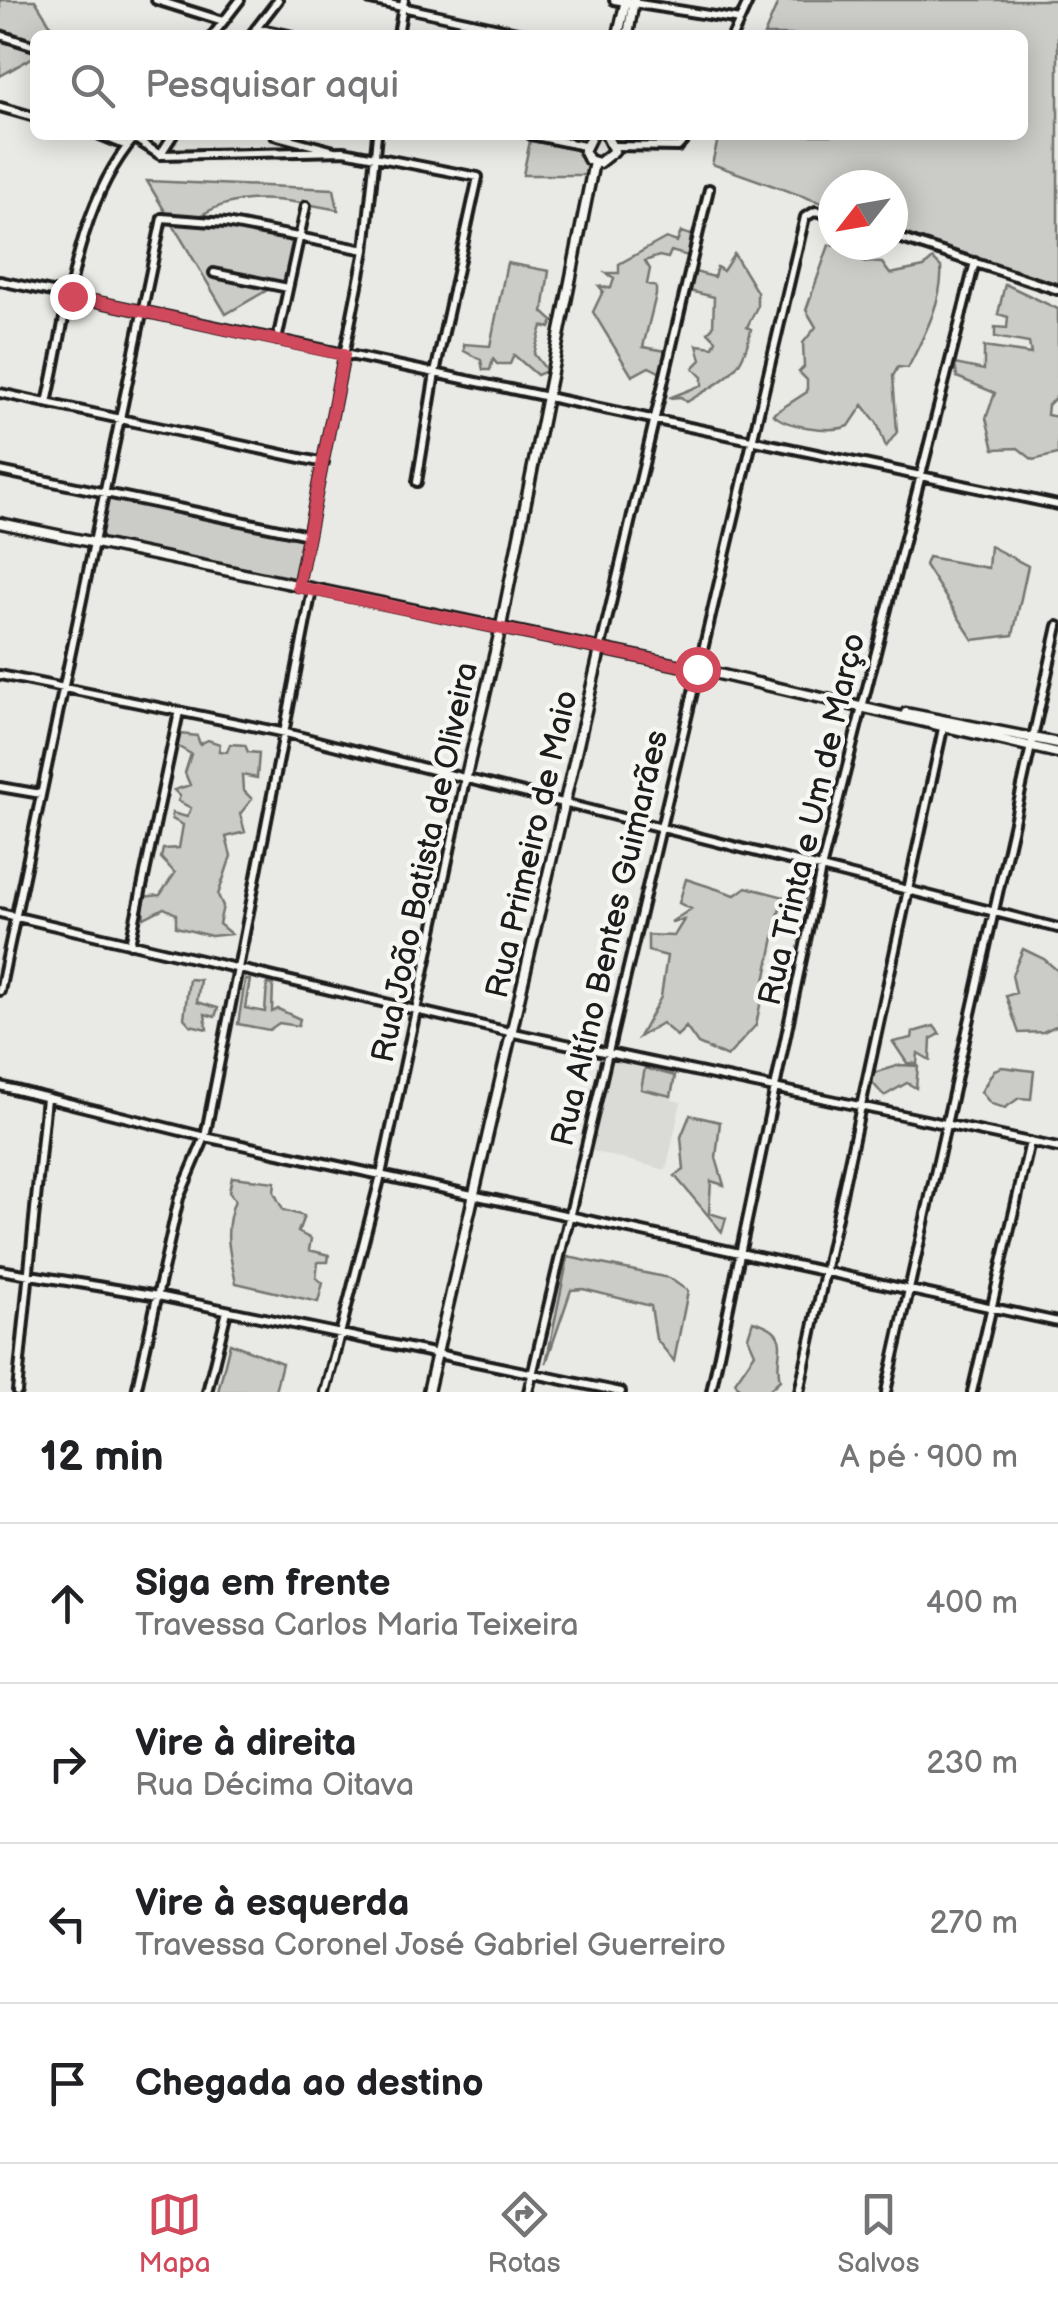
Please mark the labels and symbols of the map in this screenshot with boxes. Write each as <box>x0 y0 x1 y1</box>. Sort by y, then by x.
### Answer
north arrow <box>818 170 908 260</box>
route end <box>50 274 96 320</box>
street label: Rua Trinta e Um de Março <box>751 630 874 1009</box>
route start <box>675 647 721 693</box>
street label: Rua João Batista de Oliveira <box>364 659 487 1066</box>
street label: Rua Primeiro de Maio <box>478 687 587 1002</box>
street label: Rua Altíno Bentes Guimarães <box>544 727 677 1150</box>

